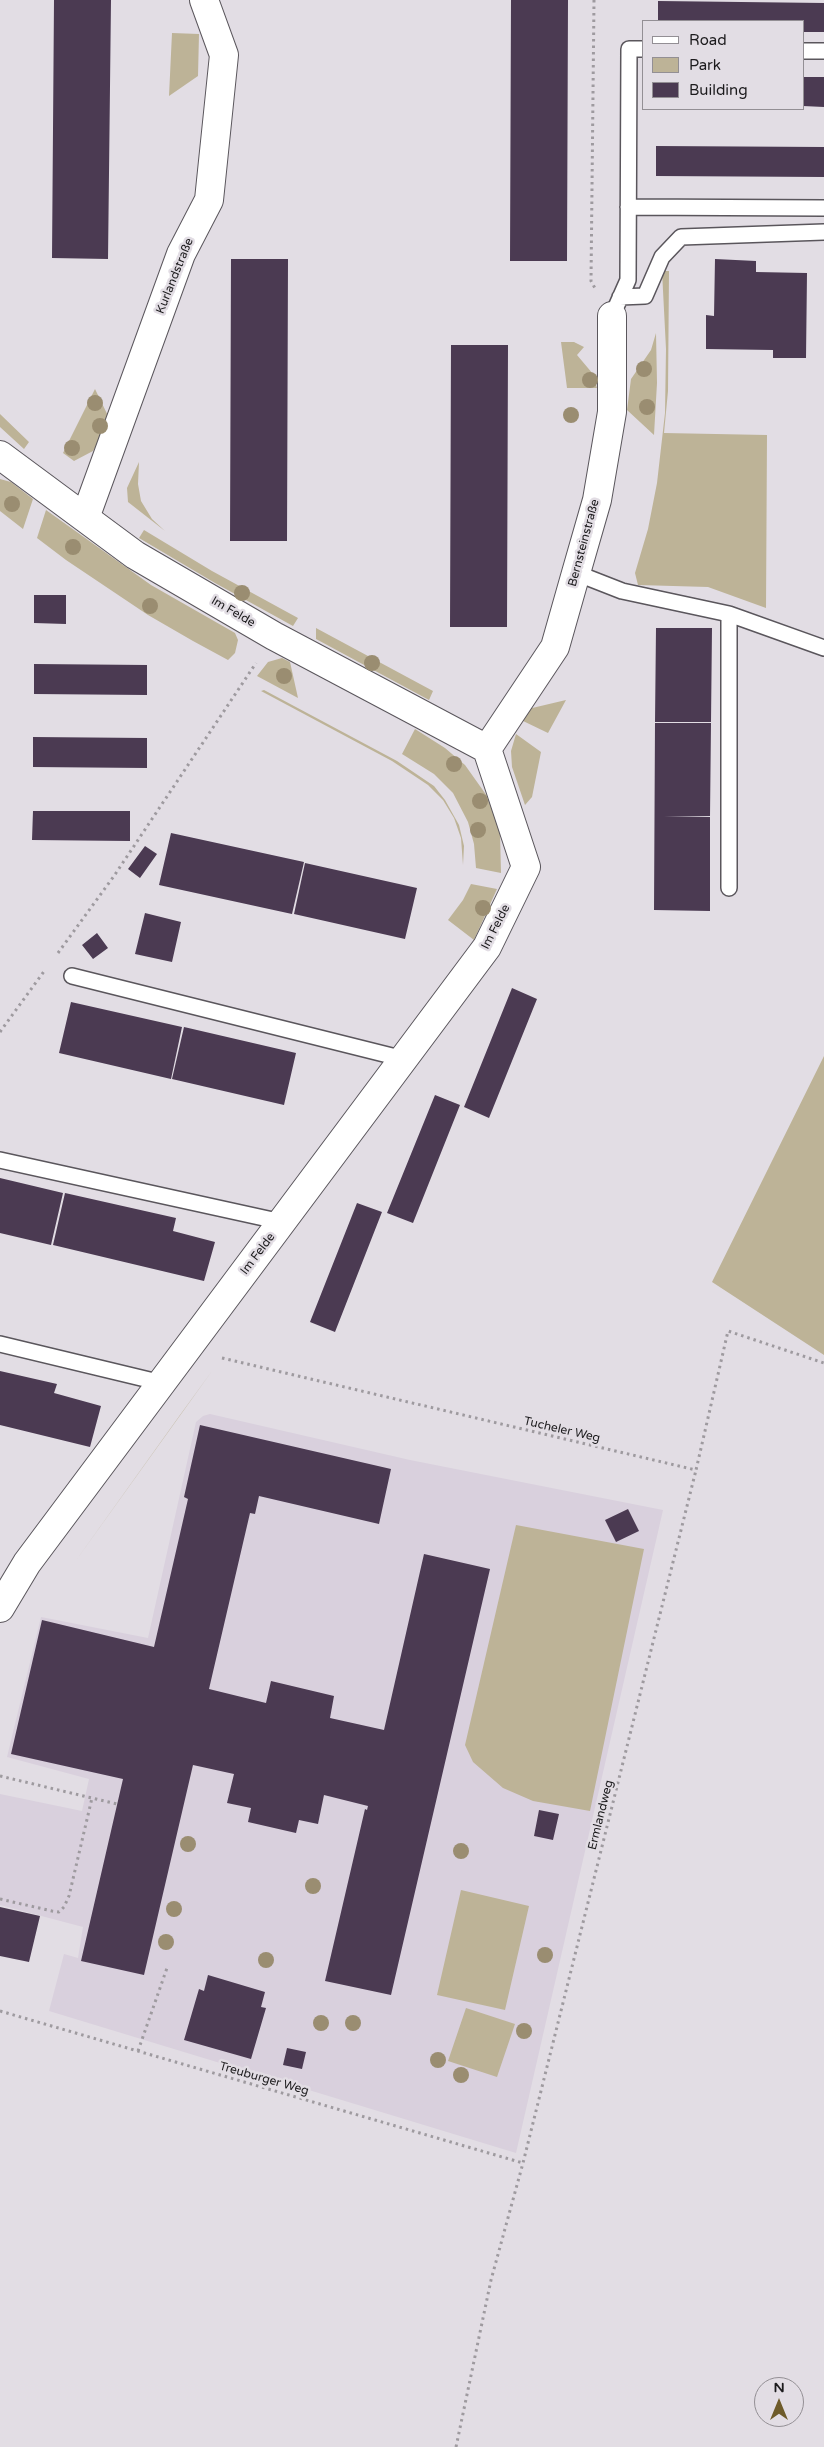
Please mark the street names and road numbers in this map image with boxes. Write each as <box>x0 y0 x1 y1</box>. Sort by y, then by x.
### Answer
street label: Kurlandstraße <box>153 236 197 316</box>
street label: Bernsteinstraße <box>565 498 603 588</box>
street label: Im Felde <box>208 594 258 630</box>
street label: Im Felde <box>479 902 513 952</box>
street label: Im Felde <box>238 1230 278 1278</box>
street label: Tucheler Weg <box>522 1414 602 1446</box>
street label: Ermlandweg <box>585 1779 617 1851</box>
street label: Treuburger Weg <box>218 2059 310 2099</box>

